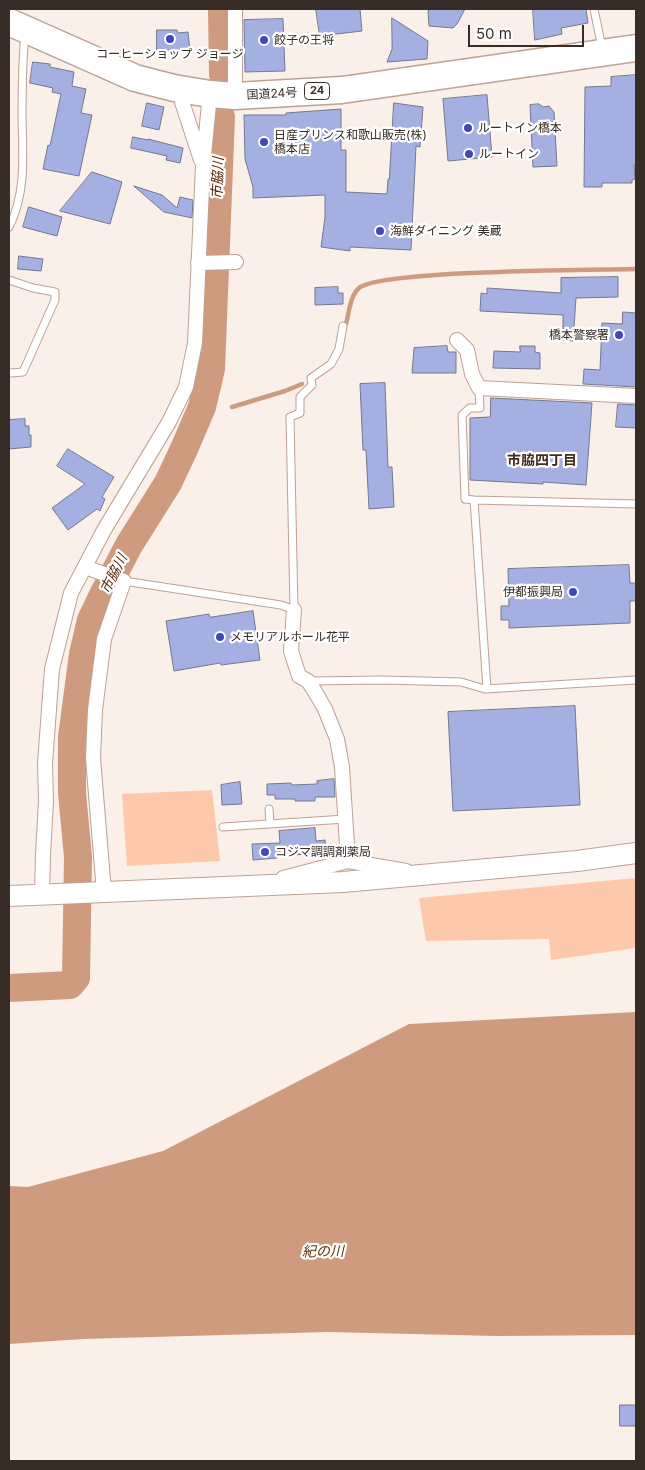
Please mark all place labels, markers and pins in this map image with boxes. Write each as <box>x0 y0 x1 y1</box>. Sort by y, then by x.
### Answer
marker: コーヒーショップ ジョージ <box>164 33 176 45</box>
place label: 餃子の王将 <box>274 33 334 47</box>
marker: 餃子の王将 <box>258 34 270 46</box>
place label: コーヒーショップ ジョージ <box>96 47 244 61</box>
place label: ルートイン橋本 <box>478 121 562 135</box>
marker: ルートイン橋本 <box>462 122 474 134</box>
place label: 日産プリンス和歌山販売(株) 橋本店 <box>274 128 427 156</box>
marker: 日産プリンス和歌山販売(株) 橋本店 <box>258 136 270 148</box>
place label: ルートイン <box>479 147 539 161</box>
marker: ルートイン <box>463 148 475 160</box>
place label: 海鮮ダイニング 美蔵 <box>390 224 501 238</box>
marker: 海鮮ダイニング 美蔵 <box>374 225 386 237</box>
place label: 橋本警察署 <box>549 328 609 342</box>
marker: 橋本警察署 <box>613 329 625 341</box>
place label: 伊都振興局 <box>503 585 563 599</box>
marker: 伊都振興局 <box>567 586 579 598</box>
place label: メモリアルホール花平 <box>230 630 350 644</box>
marker: メモリアルホール花平 <box>214 631 226 643</box>
place label: コジマ調調剤薬局 <box>275 845 371 859</box>
marker: コジマ調調剤薬局 <box>259 846 271 858</box>

